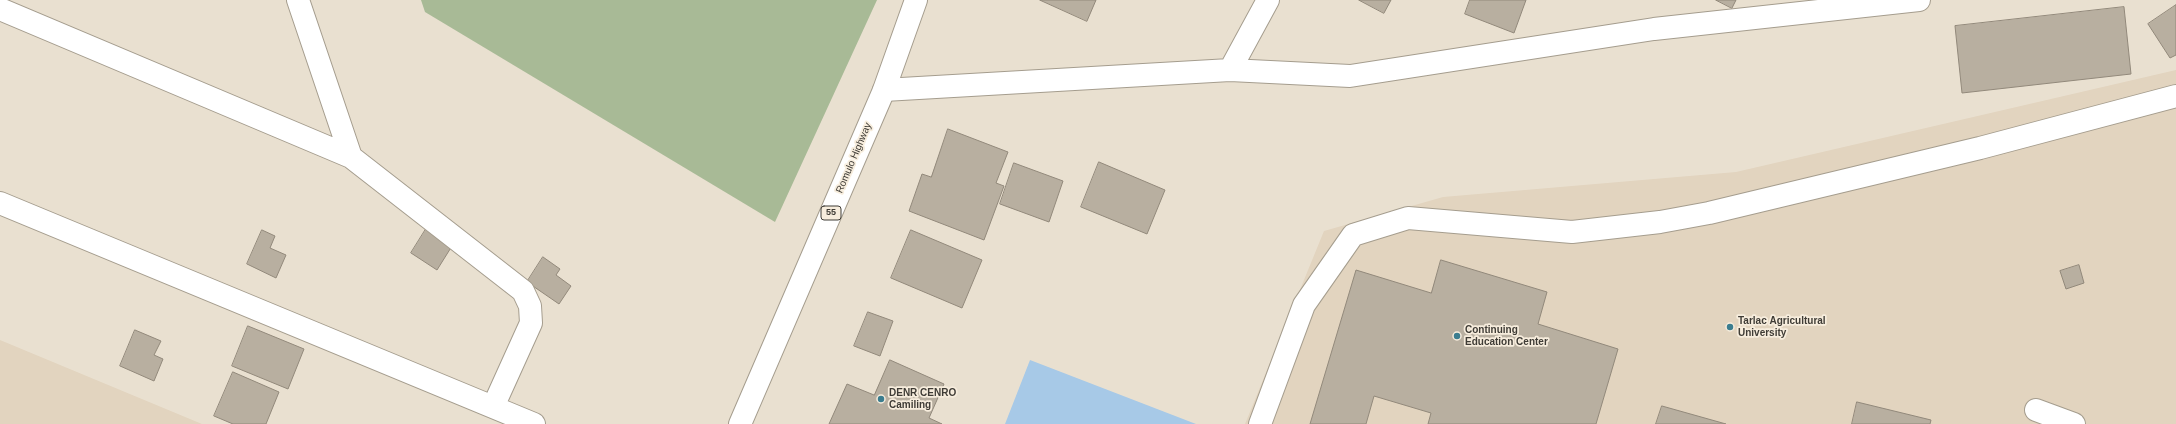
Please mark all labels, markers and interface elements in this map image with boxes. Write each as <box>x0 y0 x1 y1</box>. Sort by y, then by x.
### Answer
street label: Romulo Highway <box>834 121 874 195</box>
road number: 55 <box>821 206 841 220</box>
place label: Tarlac Agricultural University <box>1738 315 1826 338</box>
marker: Tarlac Agricultural University <box>1725 322 1735 332</box>
place label: Continuing Education Center <box>1465 324 1548 348</box>
marker: Continuing Education Center <box>1452 331 1462 341</box>
place label: DENR CENRO Camiling <box>889 387 956 410</box>
marker: DENR CENRO Camiling <box>876 394 886 404</box>

